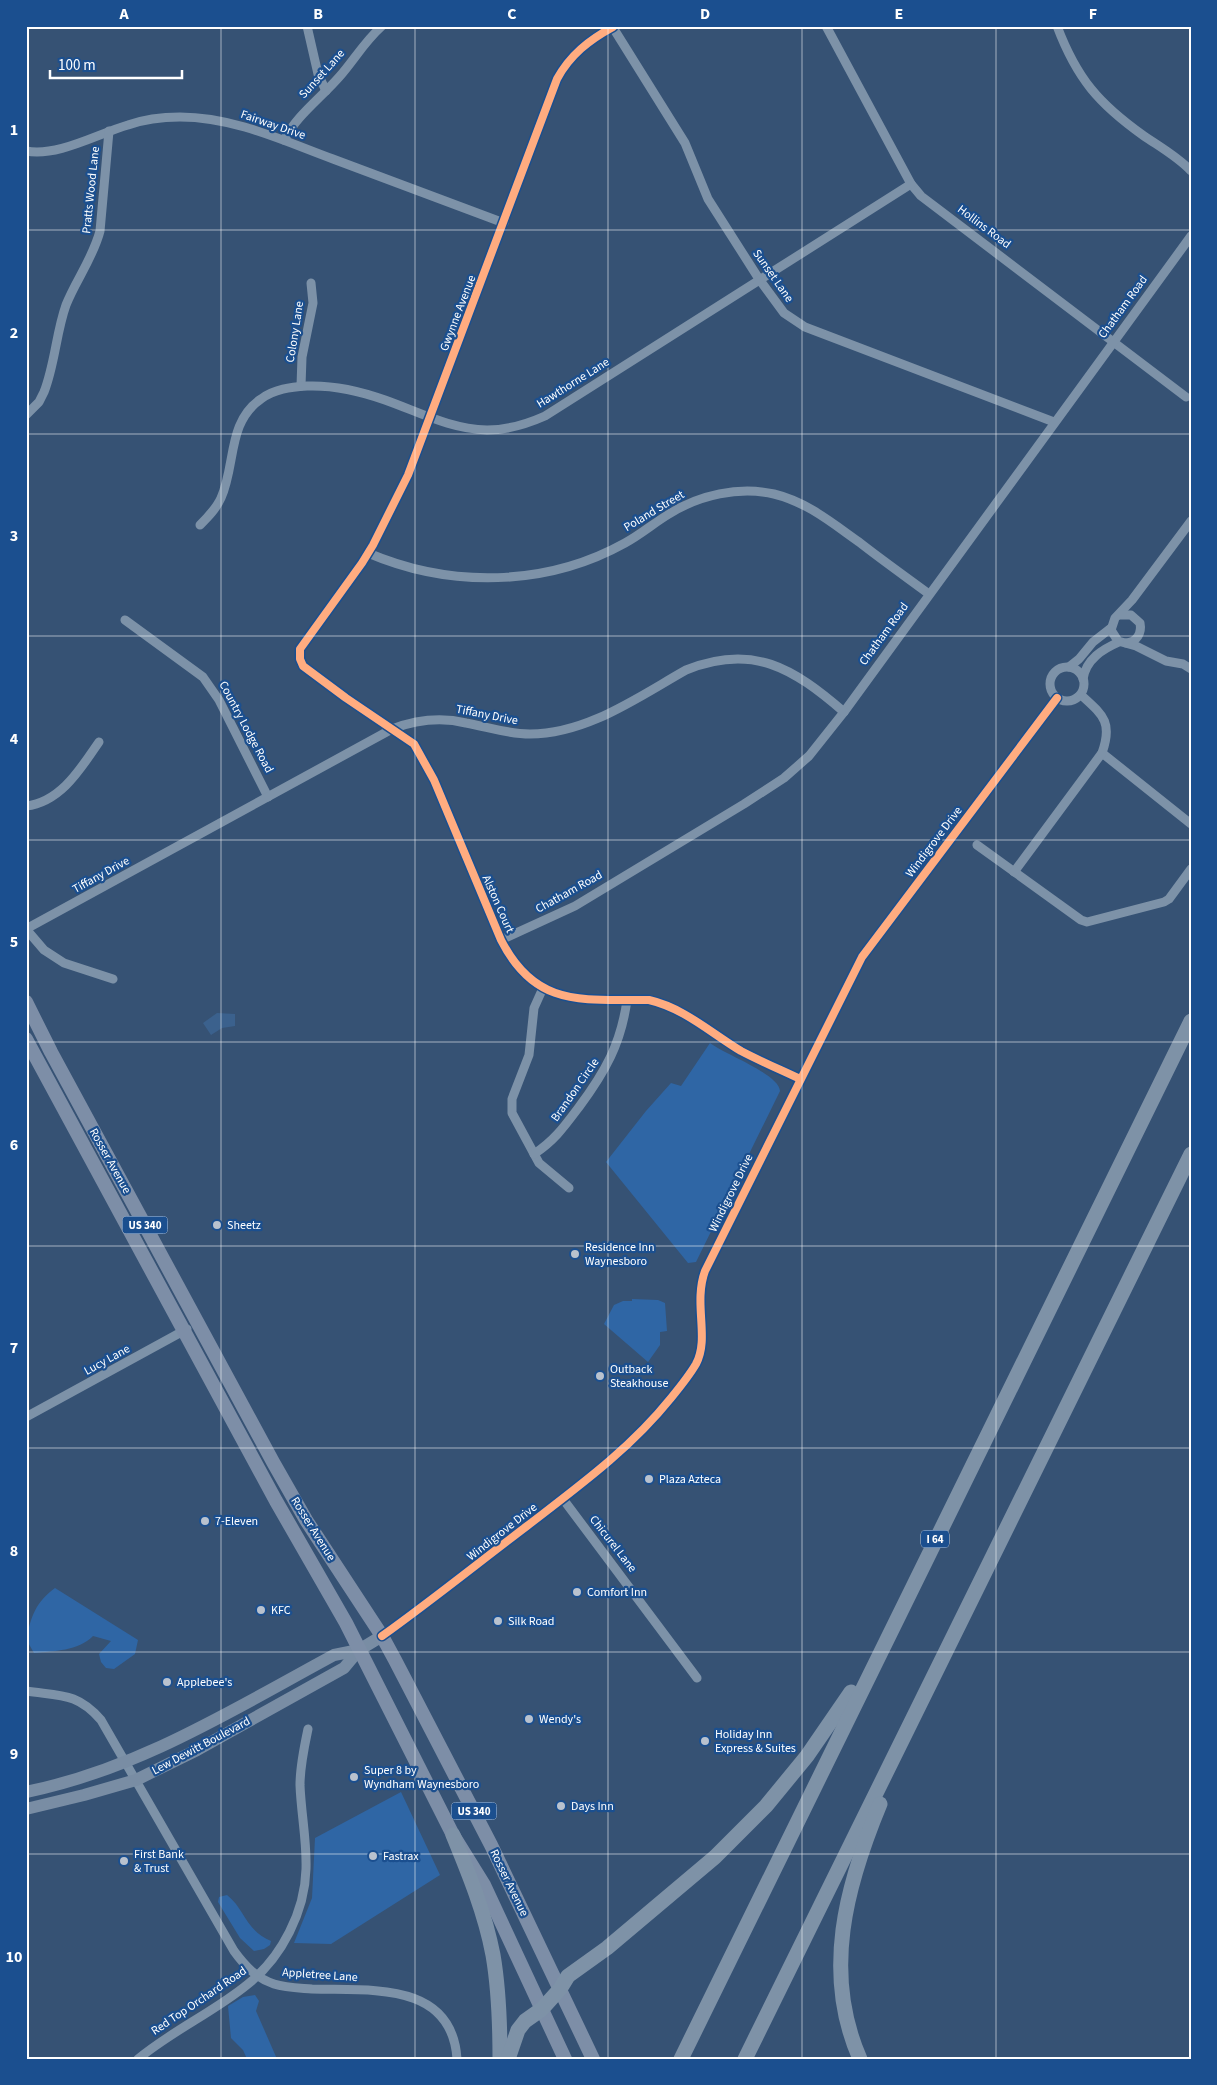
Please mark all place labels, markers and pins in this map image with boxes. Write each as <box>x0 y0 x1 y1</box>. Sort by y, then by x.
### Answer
place label: Sheetz <box>227 1217 261 1234</box>
marker: Sheetz <box>211 1219 223 1231</box>
place label: Residence Inn Waynesboro <box>585 1239 655 1270</box>
marker: Residence Inn Waynesboro <box>569 1248 581 1260</box>
place label: Outback Steakhouse <box>610 1361 668 1392</box>
marker: Outback Steakhouse <box>594 1370 606 1382</box>
place label: Plaza Azteca <box>659 1471 721 1488</box>
marker: Plaza Azteca <box>643 1473 655 1485</box>
place label: 7-Eleven <box>215 1513 258 1530</box>
marker: 7-Eleven <box>199 1515 211 1527</box>
place label: Comfort Inn <box>587 1584 647 1601</box>
marker: Comfort Inn <box>571 1586 583 1598</box>
place label: KFC <box>271 1602 291 1619</box>
marker: KFC <box>255 1604 267 1616</box>
place label: Silk Road <box>508 1613 555 1630</box>
marker: Silk Road <box>492 1615 504 1627</box>
place label: Applebee's <box>177 1674 232 1691</box>
marker: Applebee's <box>161 1676 173 1688</box>
place label: Wendy's <box>539 1711 581 1728</box>
marker: Wendy's <box>523 1713 535 1725</box>
place label: Holiday Inn Express & Suites <box>715 1726 796 1757</box>
marker: Holiday Inn Express & Suites <box>699 1735 711 1747</box>
place label: Super 8 by Wyndham Waynesboro <box>364 1762 479 1793</box>
marker: Super 8 by Wyndham Waynesboro <box>348 1771 360 1783</box>
place label: Days Inn <box>571 1798 614 1815</box>
marker: Days Inn <box>555 1800 567 1812</box>
place label: First Bank & Trust <box>134 1846 184 1877</box>
place label: Fastrax <box>383 1848 419 1865</box>
marker: Fastrax <box>367 1850 379 1862</box>
marker: First Bank & Trust <box>118 1855 130 1867</box>

